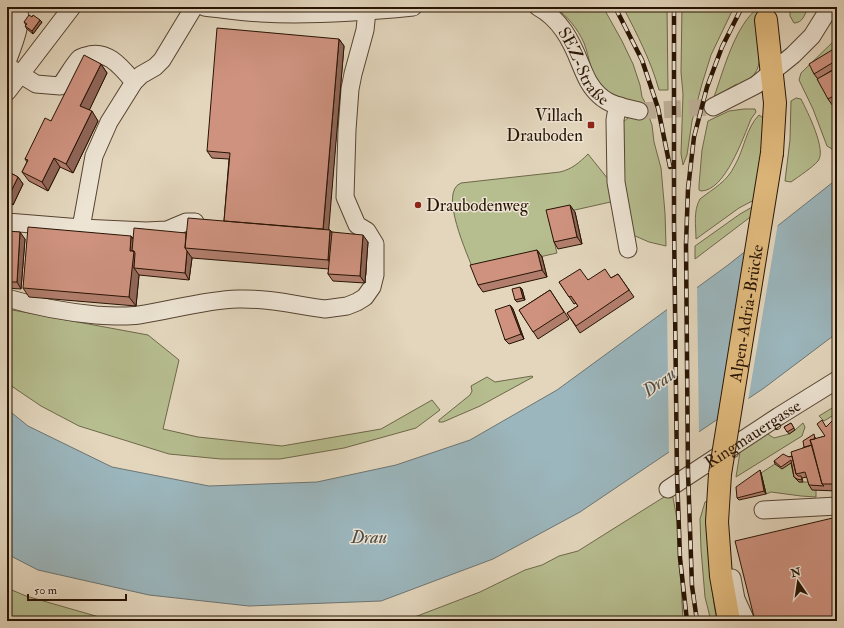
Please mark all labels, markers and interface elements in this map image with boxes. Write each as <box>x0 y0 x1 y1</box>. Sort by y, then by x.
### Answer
street label: SEZ-Straße <box>553 23 613 110</box>
place label: Villach Drauboden <box>506 105 583 146</box>
marker: Villach Drauboden <box>586 120 596 130</box>
place label: Draubodenweg <box>426 195 529 216</box>
marker: Draubodenweg <box>413 200 423 210</box>
street label: Alpen-Adria-Brücke <box>725 243 768 385</box>
water label: Drau <box>637 362 681 403</box>
street label: Ringmauergasse <box>701 395 805 473</box>
water label: Drau <box>350 526 388 549</box>
north arrow <box>778 562 818 602</box>
text: N <box>789 565 803 580</box>
scale bar <box>28 576 126 602</box>
text: 50 m <box>34 583 58 598</box>

